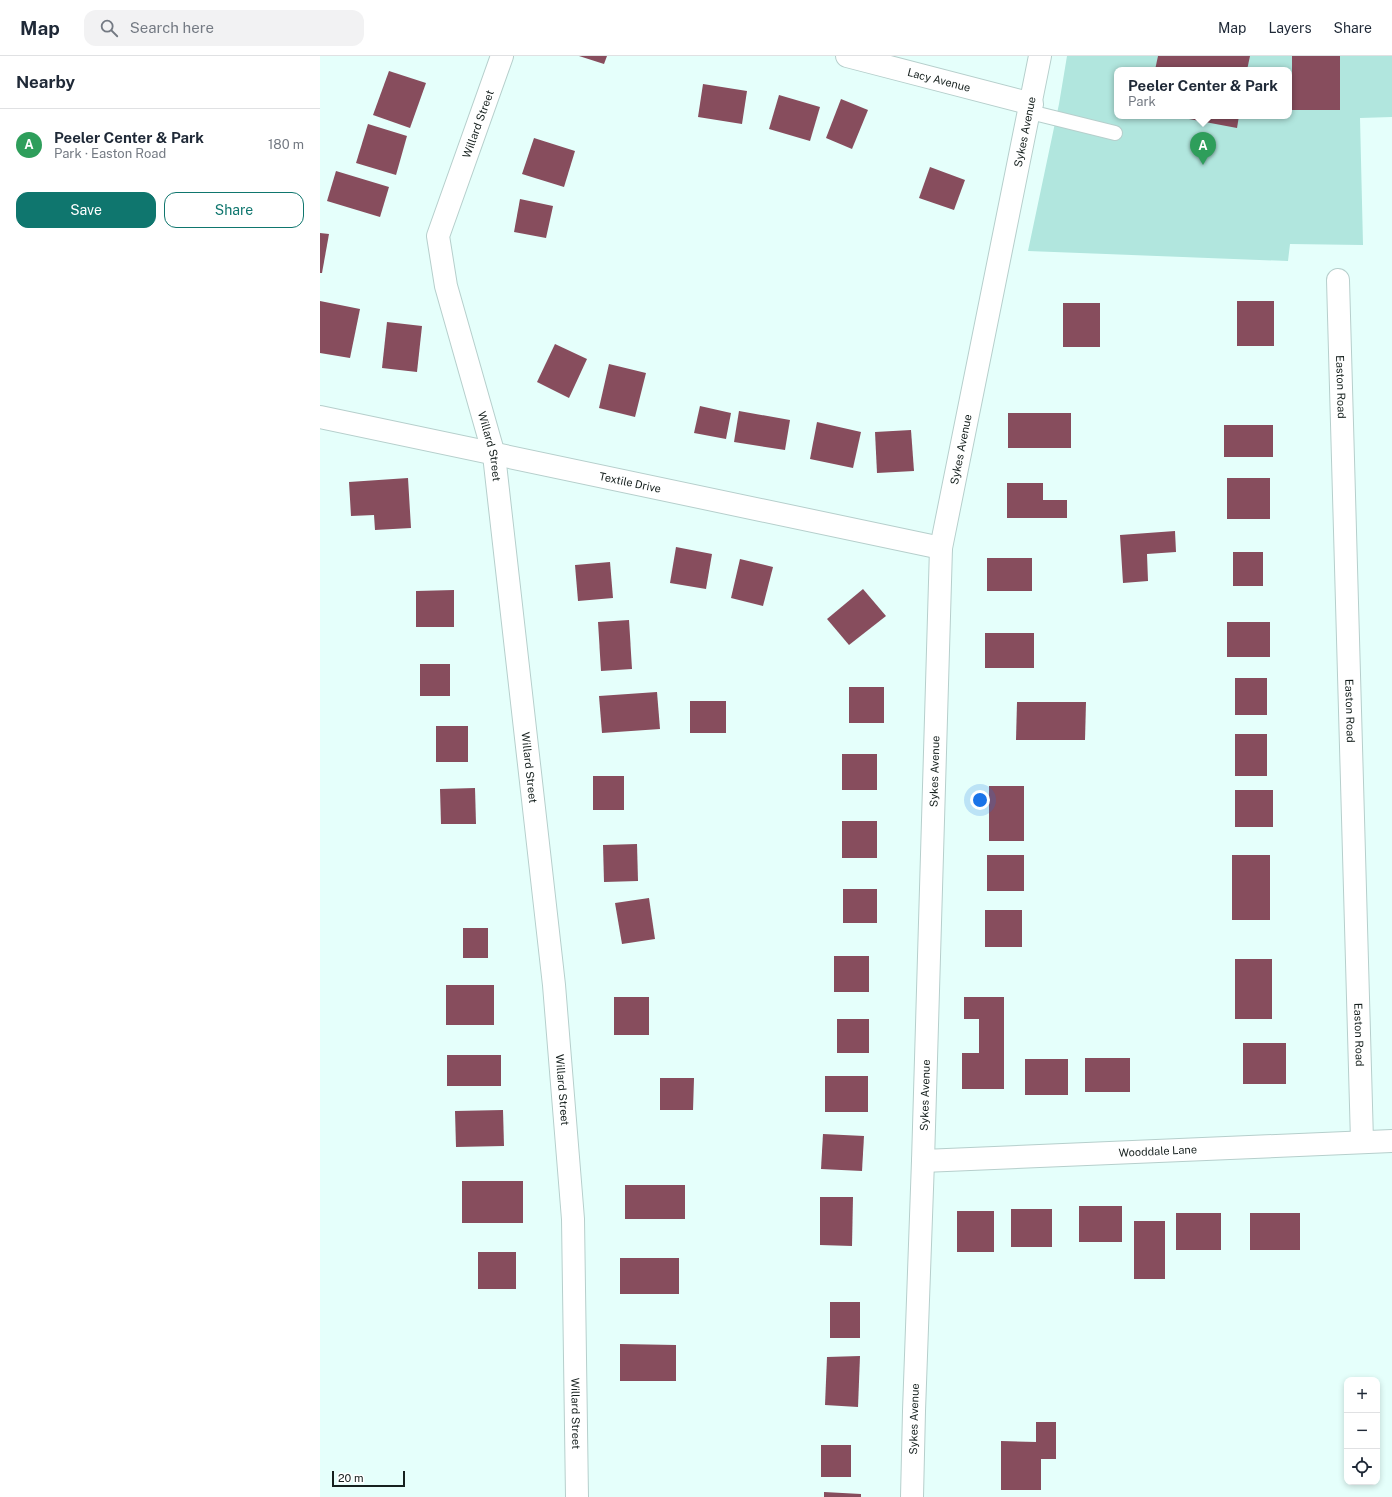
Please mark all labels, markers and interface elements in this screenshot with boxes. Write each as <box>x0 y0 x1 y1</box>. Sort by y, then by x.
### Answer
search box <box>84 10 364 46</box>
text: Map <box>20 17 60 39</box>
icon: search <box>98 17 120 39</box>
text: Search here <box>130 19 214 36</box>
text: Map <box>1218 20 1246 36</box>
text: Layers <box>1268 20 1312 36</box>
text: Share <box>1334 20 1372 36</box>
street label: Lacy Avenue <box>906 66 972 94</box>
popup <box>1114 67 1292 119</box>
text: Nearby <box>16 72 75 92</box>
text: Peeler Center & Park <box>1128 77 1278 94</box>
street label: Willard Street <box>460 88 496 160</box>
text: Park <box>1128 94 1156 109</box>
street label: Sykes Avenue <box>1012 96 1038 168</box>
text: Peeler Center & Park <box>54 129 204 146</box>
pin: A <box>1190 132 1216 165</box>
text: A <box>24 137 34 152</box>
text: 180 m <box>268 137 304 152</box>
text: Park · Easton Road <box>54 146 166 161</box>
button: Save <box>16 192 156 228</box>
button: Share <box>164 192 304 228</box>
street label: Easton Road <box>1334 355 1348 419</box>
street label: Willard Street <box>476 410 503 482</box>
street label: Sykes Avenue <box>948 413 974 486</box>
street label: Textile Drive <box>598 470 662 495</box>
street label: Easton Road <box>1343 679 1357 743</box>
street label: Willard Street <box>519 731 539 804</box>
street label: Sykes Avenue <box>927 735 941 807</box>
your location <box>970 790 990 810</box>
street label: Easton Road <box>1352 1003 1366 1067</box>
street label: Willard Street <box>554 1054 571 1126</box>
street label: Sykes Avenue <box>918 1059 932 1131</box>
street label: Wooddale Lane <box>1118 1143 1197 1159</box>
map controls <box>1344 1377 1380 1485</box>
button: + <box>1344 1377 1380 1413</box>
street label: Willard Street <box>569 1378 582 1449</box>
street label: Sykes Avenue <box>907 1383 921 1455</box>
button: − <box>1344 1413 1380 1449</box>
button: locate <box>1344 1449 1380 1485</box>
scale bar <box>332 1469 405 1488</box>
text: 20 m <box>338 1472 363 1484</box>

